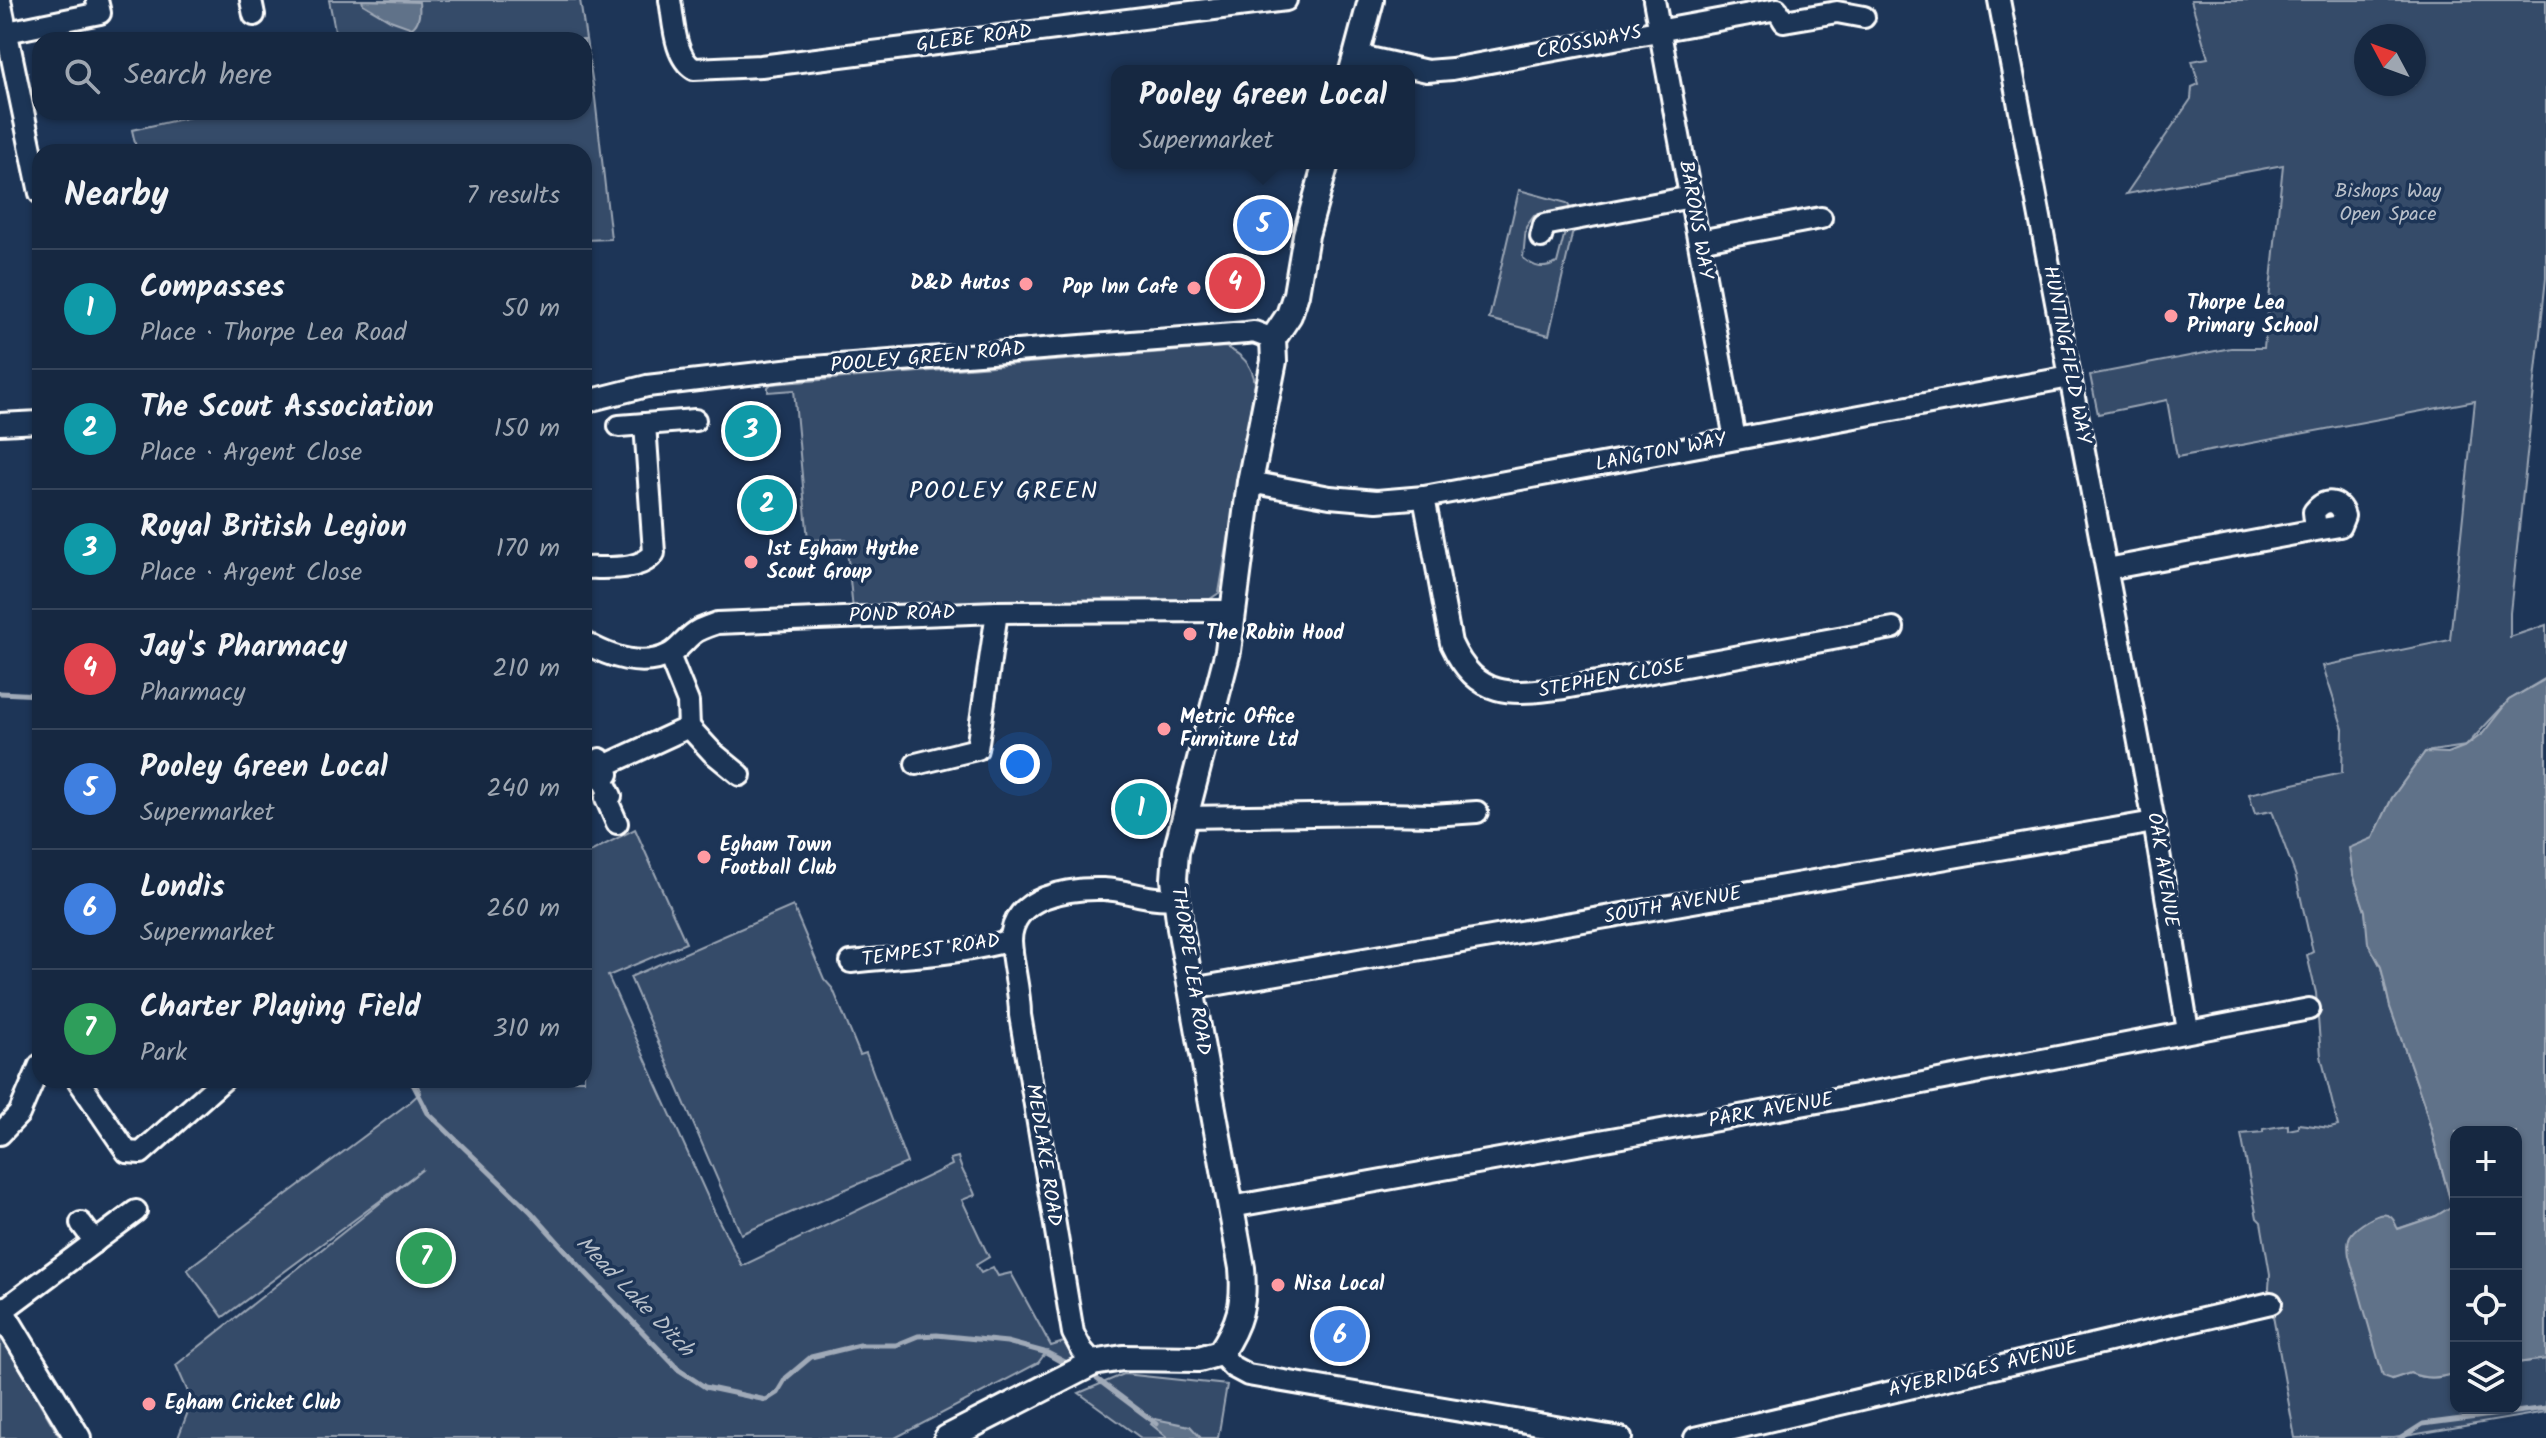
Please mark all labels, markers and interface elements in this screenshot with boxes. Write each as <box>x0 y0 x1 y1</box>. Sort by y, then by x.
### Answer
street label: GLEBE ROAD <box>914 16 1034 62</box>
street label: CROSSWAYS <box>1533 17 1645 69</box>
north arrow <box>2354 24 2426 96</box>
search box <box>32 32 592 120</box>
text: Search here <box>124 52 272 100</box>
icon: search <box>60 54 104 98</box>
popup <box>1111 65 1415 169</box>
text: Pooley Green Local <box>1139 72 1387 120</box>
text: Supermarket <box>1139 120 1274 162</box>
street label: BARONS WAY <box>1669 158 1721 283</box>
text: Nearby <box>64 169 169 223</box>
text: 7 results <box>466 175 560 217</box>
park label: Bishops Way Open Space <box>2335 176 2442 231</box>
pin: 5 <box>1237 195 1289 255</box>
pin: 4 <box>1209 253 1261 313</box>
street label: HUNTINGFIELD WAY <box>2033 263 2099 448</box>
text: Compasses <box>140 264 285 312</box>
place label: D&D Autos <box>910 268 1011 300</box>
place label: Pop Inn Cafe <box>1062 272 1178 304</box>
marker: D&D Autos <box>1017 275 1035 293</box>
marker: Pop Inn Cafe <box>1185 279 1203 297</box>
text: 1 <box>86 288 94 330</box>
text: 50 m <box>502 288 560 330</box>
place label: Thorpe Lea Primary School <box>2187 288 2319 343</box>
marker: Thorpe Lea Primary School <box>2162 307 2180 325</box>
text: Place · Thorpe Lea Road <box>140 312 406 354</box>
street label: POOLEY GREEN ROAD <box>829 334 1027 382</box>
text: The Scout Association <box>140 384 434 432</box>
pin: 3 <box>725 401 777 461</box>
text: 2 <box>82 408 98 450</box>
text: 150 m <box>494 408 560 450</box>
street label: LANGTON WAY <box>1593 424 1731 481</box>
text: Place · Argent Close <box>140 432 362 474</box>
district label: POOLEY GREEN <box>909 472 1099 511</box>
pin: 2 <box>741 475 793 535</box>
text: Royal British Legion <box>140 504 407 552</box>
text: 3 <box>83 528 97 570</box>
text: 170 m <box>496 528 560 570</box>
place label: 1st Egham Hythe Scout Group <box>767 534 919 589</box>
text: Place · Argent Close <box>140 552 362 594</box>
marker: 1st Egham Hythe Scout Group <box>742 553 760 571</box>
street label: POND ROAD <box>848 597 956 633</box>
place label: The Robin Hood <box>1206 618 1345 650</box>
text: Jay's Pharmacy <box>140 624 347 672</box>
marker: The Robin Hood <box>1181 625 1199 643</box>
text: 4 <box>83 648 97 690</box>
text: 210 m <box>493 648 560 690</box>
street label: STEPHEN CLOSE <box>1536 650 1689 708</box>
text: Pharmacy <box>140 672 246 714</box>
place label: Metric Office Furniture Ltd <box>1180 702 1299 757</box>
marker: Metric Office Furniture Ltd <box>1155 720 1173 738</box>
text: Pooley Green Local <box>140 744 388 792</box>
your location <box>1000 744 1040 784</box>
text: 5 <box>83 768 97 810</box>
text: 240 m <box>486 768 560 810</box>
pin: 1 <box>1115 779 1167 839</box>
text: Supermarket <box>140 792 275 834</box>
street label: OAK AVENUE <box>2137 810 2187 931</box>
place label: Egham Town Football Club <box>720 830 837 885</box>
marker: Egham Town Football Club <box>695 848 713 866</box>
text: Londis <box>140 864 225 912</box>
street label: SOUTH AVENUE <box>1602 878 1745 934</box>
street label: THORPE LEA ROAD <box>1161 884 1219 1058</box>
text: 6 <box>83 888 97 930</box>
text: 260 m <box>486 888 560 930</box>
text: Supermarket <box>140 912 275 954</box>
street label: TEMPEST ROAD <box>860 925 1002 977</box>
text: Charter Playing Field <box>140 984 421 1032</box>
text: 7 <box>84 1008 96 1050</box>
text: 310 m <box>493 1008 560 1050</box>
text: Park <box>140 1032 187 1074</box>
street label: MEDLAKE ROAD <box>1016 1081 1070 1229</box>
street label: PARK AVENUE <box>1706 1084 1837 1138</box>
map controls <box>2450 1126 2522 1414</box>
button: + <box>2450 1126 2522 1198</box>
button: − <box>2450 1198 2522 1270</box>
pin: 7 <box>400 1228 452 1288</box>
water label: Mead Lake Ditch <box>566 1228 703 1368</box>
place label: Nisa Local <box>1294 1269 1385 1301</box>
button: locate <box>2450 1270 2522 1342</box>
marker: Nisa Local <box>1269 1276 1287 1294</box>
pin: 6 <box>1314 1306 1366 1366</box>
street label: AYEBRIDGES AVENUE <box>1885 1332 2082 1407</box>
button: layers <box>2450 1342 2522 1414</box>
place label: Egham Cricket Club <box>165 1388 341 1420</box>
marker: Egham Cricket Club <box>140 1395 158 1413</box>

